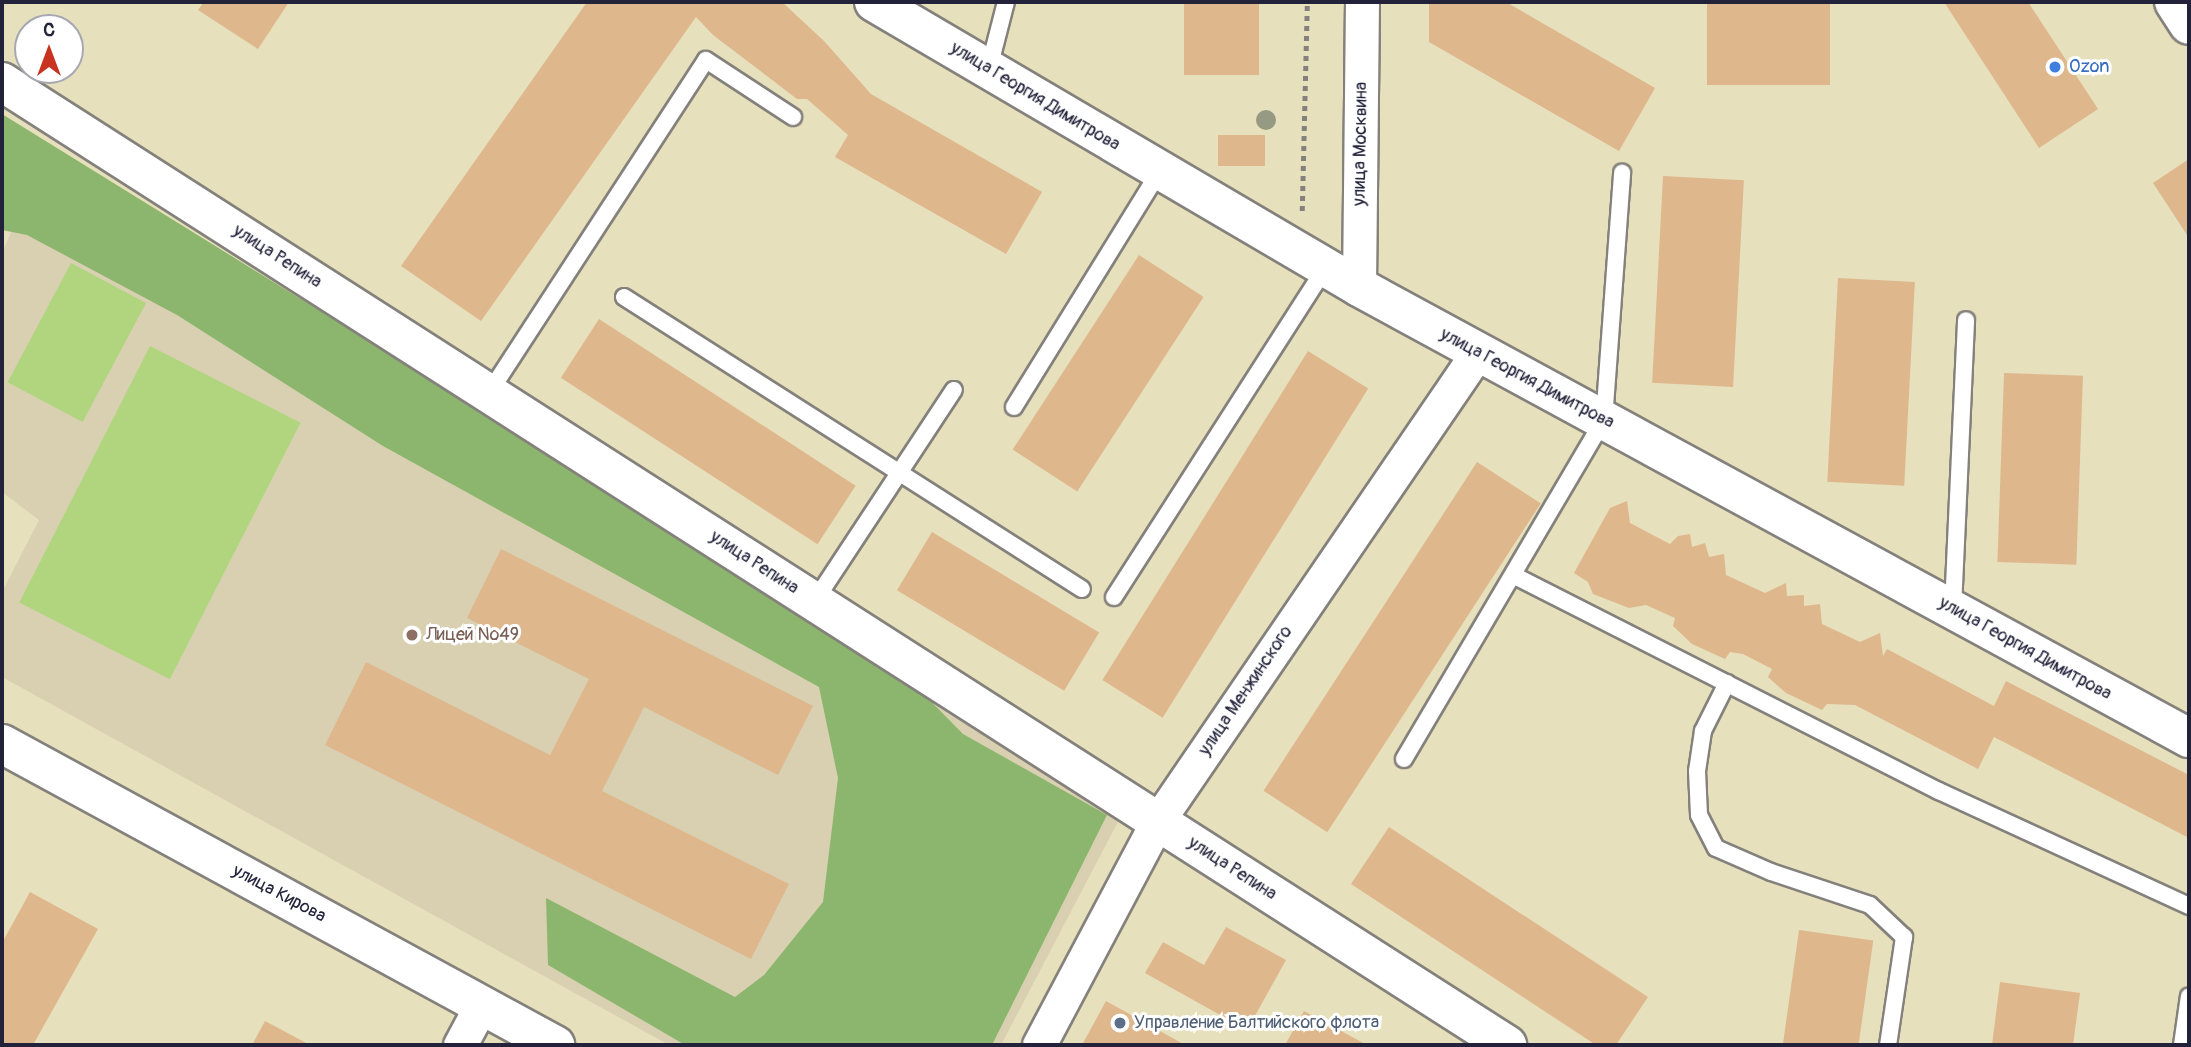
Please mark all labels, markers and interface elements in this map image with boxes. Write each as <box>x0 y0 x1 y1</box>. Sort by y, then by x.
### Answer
north arrow <box>14 14 84 84</box>
text: С <box>43 18 55 42</box>
street label: улица Георгия Димитрова <box>946 38 1124 156</box>
place label: Ozon <box>2069 56 2109 78</box>
marker: Ozon <box>2047 59 2063 75</box>
street label: улица Москвина <box>1349 82 1373 206</box>
street label: улица Репина <box>229 220 325 294</box>
street label: улица Георгия Димитрова <box>1436 324 1618 434</box>
street label: улица Репина <box>706 526 802 600</box>
street label: улица Георгия Димитрова <box>1935 593 2115 705</box>
street label: улица Менжинского <box>1195 622 1297 760</box>
place label: Лицей №49 <box>426 624 519 646</box>
marker: Лицей №49 <box>404 627 420 643</box>
street label: улица Репина <box>1184 832 1280 906</box>
street label: улица Кирова <box>229 860 329 928</box>
place label: Управление Балтийского флота <box>1134 1012 1379 1034</box>
marker: Управление Балтийского флота <box>1112 1015 1128 1031</box>

